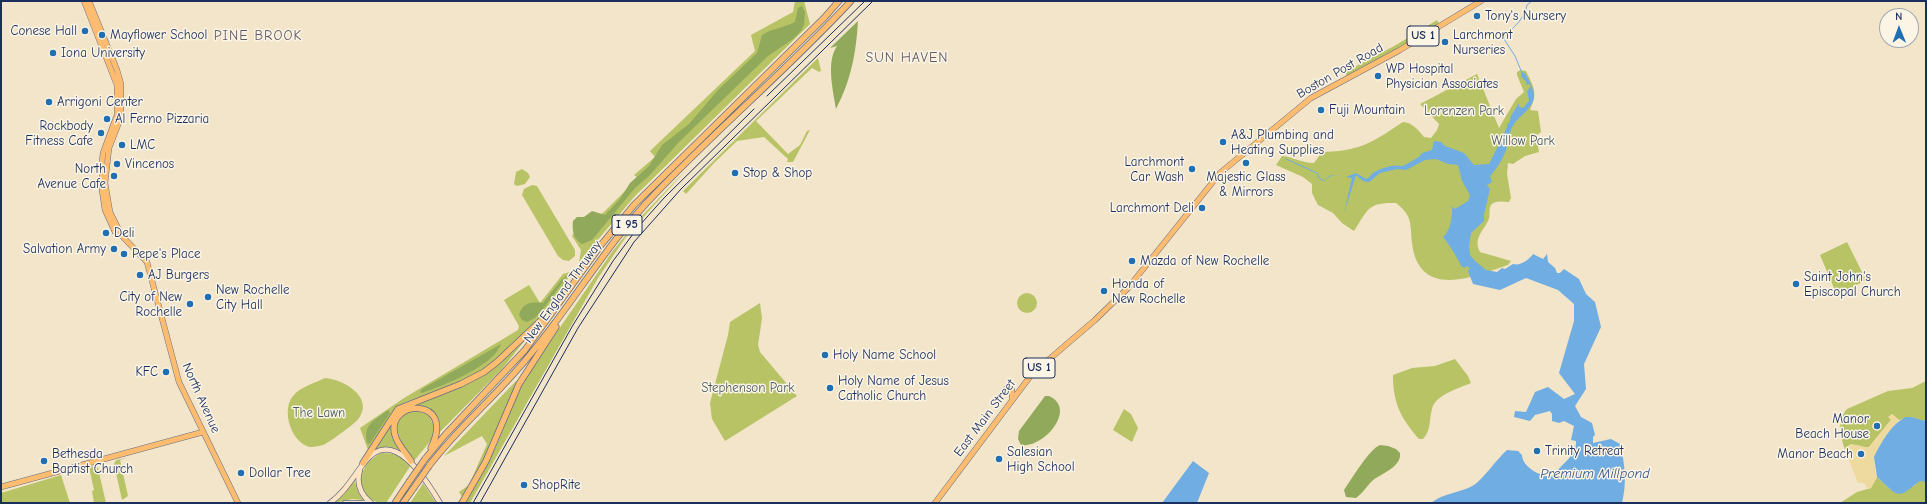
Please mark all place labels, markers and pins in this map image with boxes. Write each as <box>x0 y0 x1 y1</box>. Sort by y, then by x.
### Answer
place label: Tony's Nursery <box>1485 8 1566 24</box>
marker: Tony's Nursery <box>1472 11 1482 21</box>
place label: Conese Hall <box>10 23 77 39</box>
marker: Conese Hall <box>80 26 90 36</box>
place label: Mayflower School <box>110 27 207 43</box>
place label: Larchmont Nurseries <box>1453 27 1513 58</box>
marker: Mayflower School <box>97 30 107 40</box>
marker: Larchmont Nurseries <box>1440 37 1450 47</box>
place label: Iona University <box>61 45 145 61</box>
marker: Iona University <box>48 48 58 58</box>
place label: WP Hospital Physician Associates <box>1386 61 1498 92</box>
marker: WP Hospital Physician Associates <box>1373 71 1383 81</box>
place label: Arrigoni Center <box>57 94 143 110</box>
marker: Arrigoni Center <box>44 97 54 107</box>
place label: Fuji Mountain <box>1329 102 1405 118</box>
marker: Fuji Mountain <box>1316 105 1326 115</box>
place label: Al Ferno Pizzaria <box>115 111 209 127</box>
marker: Al Ferno Pizzaria <box>102 114 112 124</box>
place label: Rockbody Fitness Cafe <box>25 118 93 149</box>
place label: A&J Plumbing and Heating Supplies <box>1231 127 1334 158</box>
marker: Rockbody Fitness Cafe <box>96 128 106 138</box>
place label: LMC <box>130 137 155 153</box>
marker: A&J Plumbing and Heating Supplies <box>1218 137 1228 147</box>
marker: LMC <box>117 140 127 150</box>
place label: Larchmont Car Wash <box>1124 154 1184 185</box>
place label: Vincenos <box>125 156 174 172</box>
marker: Majestic Glass & Mirrors <box>1241 158 1251 168</box>
marker: Vincenos <box>112 159 122 169</box>
place label: North Avenue Cafe <box>37 161 106 192</box>
marker: Larchmont Car Wash <box>1187 164 1197 174</box>
place label: Stop & Shop <box>743 165 812 181</box>
marker: Stop & Shop <box>730 168 740 178</box>
place label: Majestic Glass & Mirrors <box>1206 169 1286 200</box>
marker: North Avenue Cafe <box>109 171 119 181</box>
place label: Larchmont Deli <box>1110 200 1194 216</box>
marker: Larchmont Deli <box>1197 203 1207 213</box>
place label: Deli <box>114 225 134 241</box>
marker: Deli <box>101 228 111 238</box>
place label: Salvation Army <box>23 241 106 257</box>
marker: Salvation Army <box>109 244 119 254</box>
place label: Pepe's Place <box>132 246 201 262</box>
marker: Pepe's Place <box>119 249 129 259</box>
place label: Mazda of New Rochelle <box>1140 253 1269 269</box>
marker: Mazda of New Rochelle <box>1127 256 1137 266</box>
place label: AJ Burgers <box>148 267 209 283</box>
place label: Saint John's Episcopal Church <box>1804 269 1901 300</box>
marker: AJ Burgers <box>135 270 145 280</box>
place label: Honda of New Rochelle <box>1112 276 1186 307</box>
marker: Saint John's Episcopal Church <box>1791 279 1801 289</box>
place label: New Rochelle City Hall <box>216 282 290 313</box>
marker: Honda of New Rochelle <box>1099 286 1109 296</box>
place label: City of New Rochelle <box>120 289 182 320</box>
marker: New Rochelle City Hall <box>203 292 213 302</box>
marker: City of New Rochelle <box>185 299 195 309</box>
place label: Holy Name School <box>833 347 936 363</box>
marker: Holy Name School <box>820 350 830 360</box>
place label: KFC <box>136 364 158 380</box>
marker: KFC <box>161 367 171 377</box>
place label: Holy Name of Jesus Catholic Church <box>838 373 949 404</box>
marker: Holy Name of Jesus Catholic Church <box>825 383 835 393</box>
place label: Manor Beach House <box>1795 411 1869 442</box>
marker: Manor Beach House <box>1872 421 1882 431</box>
place label: Trinity Retreat <box>1545 443 1624 459</box>
place label: Salesian High School <box>1007 444 1075 475</box>
place label: Bethesda Baptist Church <box>52 446 133 477</box>
marker: Trinity Retreat <box>1532 446 1542 456</box>
place label: Manor Beach <box>1777 446 1853 462</box>
marker: Manor Beach <box>1856 449 1866 459</box>
marker: Salesian High School <box>994 454 1004 464</box>
marker: Bethesda Baptist Church <box>39 456 49 466</box>
place label: Dollar Tree <box>249 465 311 481</box>
marker: Dollar Tree <box>236 468 246 478</box>
place label: ShopRite <box>532 477 580 493</box>
marker: ShopRite <box>519 480 529 490</box>

